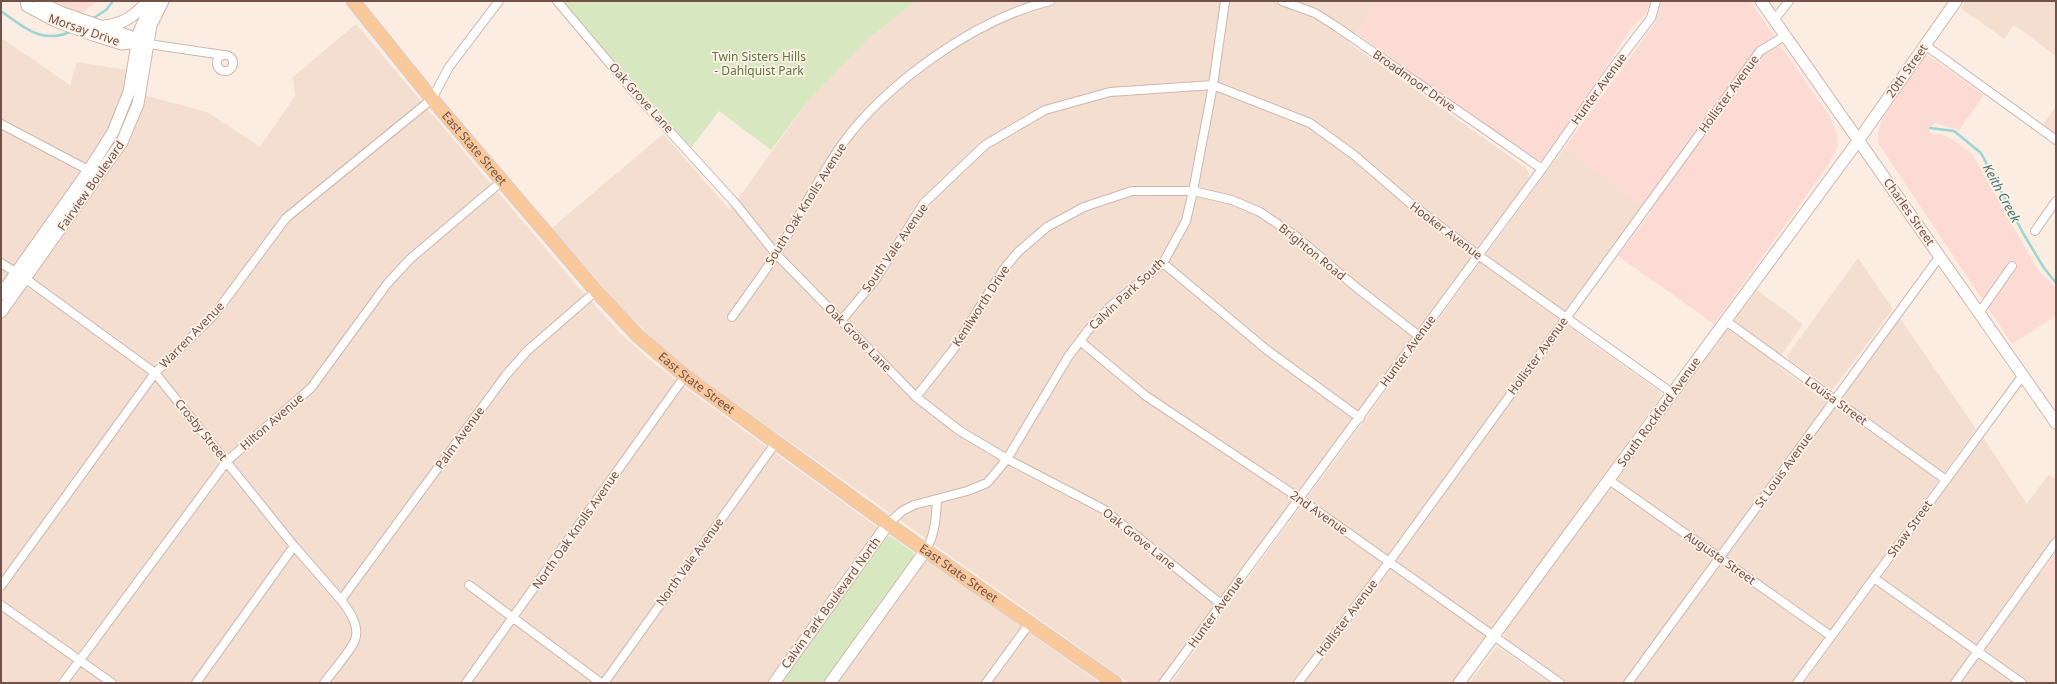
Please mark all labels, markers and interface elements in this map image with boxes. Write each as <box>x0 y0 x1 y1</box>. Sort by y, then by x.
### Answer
street label: Morsay Drive <box>46 9 122 50</box>
street label: 20th Street <box>1882 40 1932 101</box>
street label: Broadmoor Drive <box>1370 46 1459 116</box>
park label: Twin Sisters Hills - Dahlquist Park <box>712 48 806 79</box>
street label: Hunter Avenue <box>1567 49 1631 128</box>
street label: Hollister Avenue <box>1695 51 1763 136</box>
street label: Oak Grove Lane <box>605 59 678 137</box>
street label: East State Street <box>438 108 511 189</box>
street label: Fairview Boulevard <box>53 137 128 234</box>
street label: South Oak Knolls Avenue <box>761 139 850 268</box>
water label: Keith Creek <box>1979 160 2025 226</box>
street label: Charles Street <box>1880 175 1939 249</box>
street label: Hooker Avenue <box>1407 198 1486 264</box>
street label: South Vale Avenue <box>858 200 932 296</box>
street label: Brighton Road <box>1275 219 1349 284</box>
street label: Calvin Park South <box>1085 254 1169 333</box>
street label: Kenilworth Drive <box>948 261 1013 350</box>
street label: Warren Avenue <box>155 297 228 372</box>
street label: Oak Grove Lane <box>821 300 896 376</box>
street label: Hunter Avenue <box>1376 311 1440 390</box>
street label: Hollister Avenue <box>1504 313 1572 398</box>
street label: East State Street <box>655 348 739 418</box>
street label: South Rockford Avenue <box>1613 353 1704 470</box>
street label: Louisa Street <box>1802 372 1871 429</box>
street label: Hilton Avenue <box>236 389 307 454</box>
street label: Crosby Street <box>171 395 232 465</box>
street label: Palm Avenue <box>431 403 488 472</box>
street label: St Louis Avenue <box>1751 428 1817 511</box>
street label: North Oak Knolls Avenue <box>528 467 623 592</box>
street label: 2nd Avenue <box>1287 486 1352 539</box>
street label: Shaw Street <box>1883 496 1936 561</box>
street label: Oak Grove Lane <box>1099 504 1180 573</box>
street label: North Vale Avenue <box>652 514 727 609</box>
street label: Augusta Street <box>1681 527 1760 589</box>
street label: Calvin Park Boulevard North <box>777 533 884 672</box>
street label: East State Street <box>916 540 1002 607</box>
street label: Hunter Avenue <box>1184 572 1248 651</box>
street label: Hollister Avenue <box>1312 575 1381 660</box>

